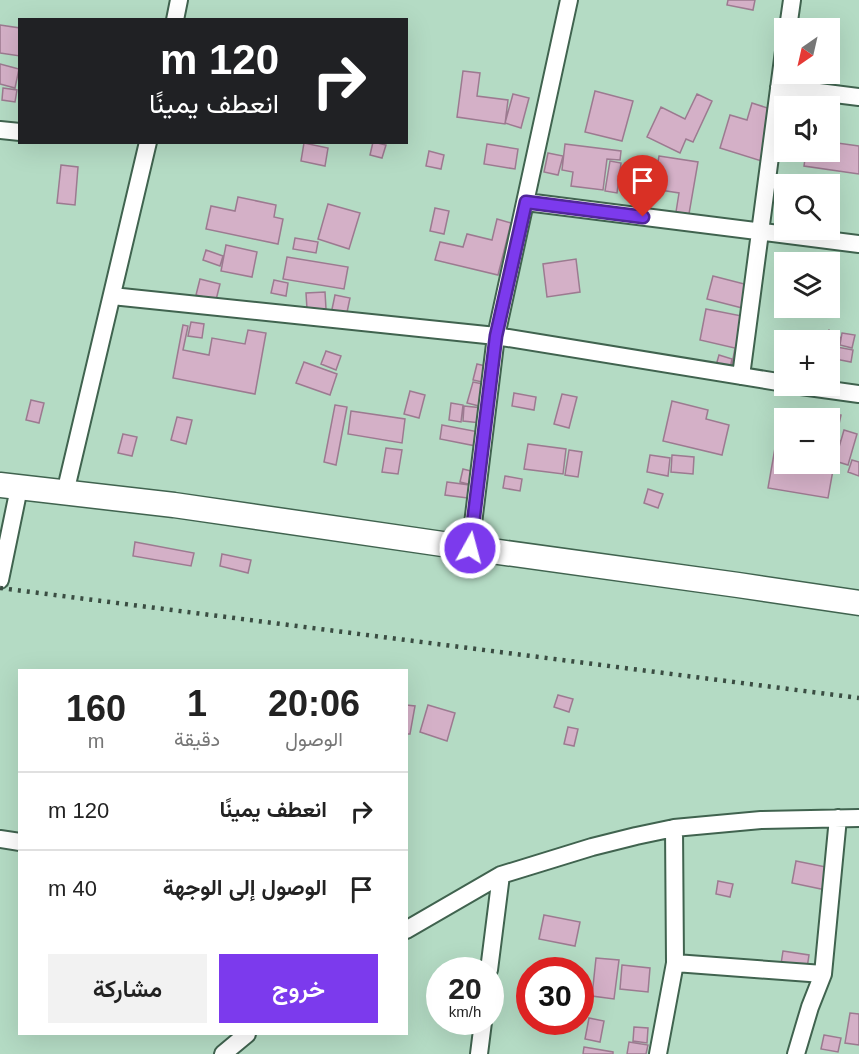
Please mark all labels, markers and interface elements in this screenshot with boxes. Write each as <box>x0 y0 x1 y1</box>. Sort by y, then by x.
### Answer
north arrow <box>774 18 840 84</box>
map controls <box>774 18 840 474</box>
text: 120 m <box>160 36 279 83</box>
icon: right <box>300 42 378 120</box>
text: انعطف يمينًا <box>149 89 279 119</box>
button: sound <box>774 96 840 162</box>
pin <box>617 155 668 217</box>
icon: arrive <box>626 164 659 197</box>
button: search <box>774 174 840 240</box>
button: layers <box>774 252 840 318</box>
button: + <box>774 330 840 396</box>
button: − <box>774 408 840 474</box>
position arrow <box>438 516 502 580</box>
text: 1 <box>187 683 207 724</box>
text: 20:06 <box>268 683 360 724</box>
text: 160 <box>66 688 126 729</box>
text: دقيقة <box>174 728 220 750</box>
text: الوصول <box>285 728 343 750</box>
text: m <box>88 730 104 752</box>
icon: right <box>345 795 378 828</box>
text: انعطف يمينًا <box>219 797 327 822</box>
text: 120 m <box>48 798 109 823</box>
icon: arrive <box>345 873 378 906</box>
text: الوصول إلى الوجهة <box>163 875 327 900</box>
text: 40 m <box>48 876 97 901</box>
button: مشاركة <box>48 954 207 1023</box>
button: خروج <box>219 954 378 1023</box>
speed limit sign: 30 <box>516 957 594 1035</box>
text: 20 <box>448 972 482 1005</box>
text: km/h <box>449 1003 481 1020</box>

